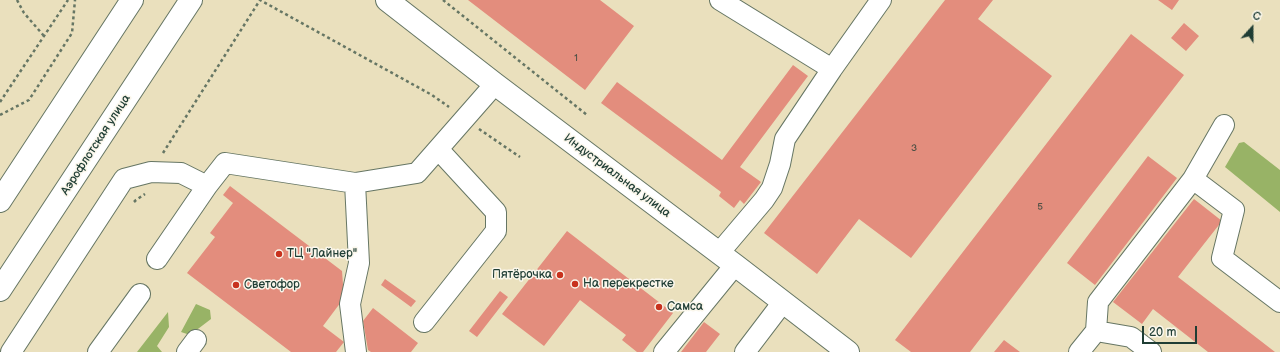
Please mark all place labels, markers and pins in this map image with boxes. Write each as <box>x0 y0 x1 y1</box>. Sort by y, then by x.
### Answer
place label: ТЦ "Лайнер" <box>287 247 357 261</box>
marker: ТЦ "Лайнер" <box>274 249 284 259</box>
place label: Пятёрочка <box>492 268 552 282</box>
marker: Пятёрочка <box>555 270 565 280</box>
place label: На перекрестке <box>583 277 674 291</box>
place label: Светофор <box>244 278 300 292</box>
marker: На перекрестке <box>570 279 580 289</box>
marker: Светофор <box>231 280 241 290</box>
place label: Самса <box>667 300 703 314</box>
marker: Самса <box>654 302 664 312</box>

